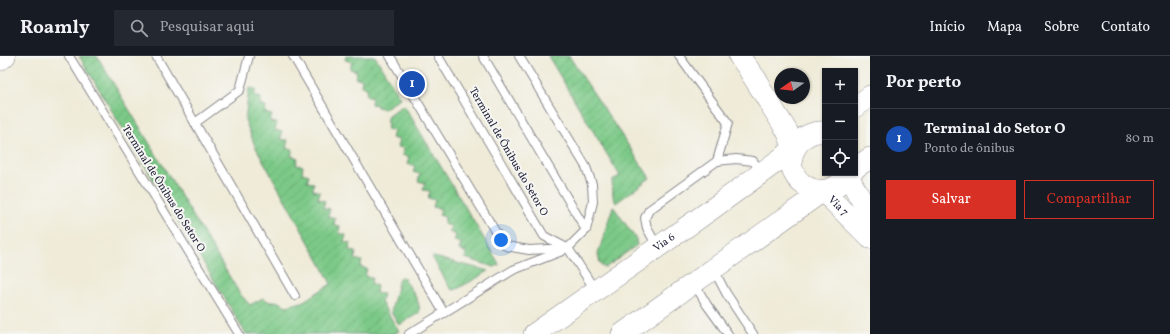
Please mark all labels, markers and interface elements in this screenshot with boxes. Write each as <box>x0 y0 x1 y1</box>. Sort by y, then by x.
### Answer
search box <box>114 10 394 46</box>
text: Roamly <box>20 15 90 41</box>
icon: search <box>128 17 150 39</box>
text: Pesquisar aqui <box>160 17 255 38</box>
text: Início <box>929 18 965 37</box>
text: Mapa <box>987 18 1022 37</box>
text: Sobre <box>1044 18 1079 37</box>
text: Contato <box>1101 18 1150 37</box>
north arrow <box>774 68 810 104</box>
map controls <box>822 68 858 176</box>
button: + <box>822 68 858 104</box>
pin: 1 <box>399 69 425 99</box>
text: Por perto <box>886 71 961 94</box>
street label: Terminal de Ônibus do Setor O <box>465 85 551 219</box>
button: − <box>822 104 858 140</box>
text: Terminal do Setor O <box>924 119 1065 140</box>
street label: Terminal de Ônibus do Setor O <box>118 123 208 255</box>
text: 1 <box>896 130 902 148</box>
text: 80 m <box>1125 130 1154 148</box>
button: locate <box>822 140 858 176</box>
text: Ponto de ônibus <box>924 140 1015 158</box>
button: Salvar <box>886 180 1016 219</box>
button: Compartilhar <box>1024 180 1154 219</box>
street label: Via 7 <box>825 193 852 220</box>
street label: Via 6 <box>650 229 678 256</box>
your location <box>491 230 511 250</box>

